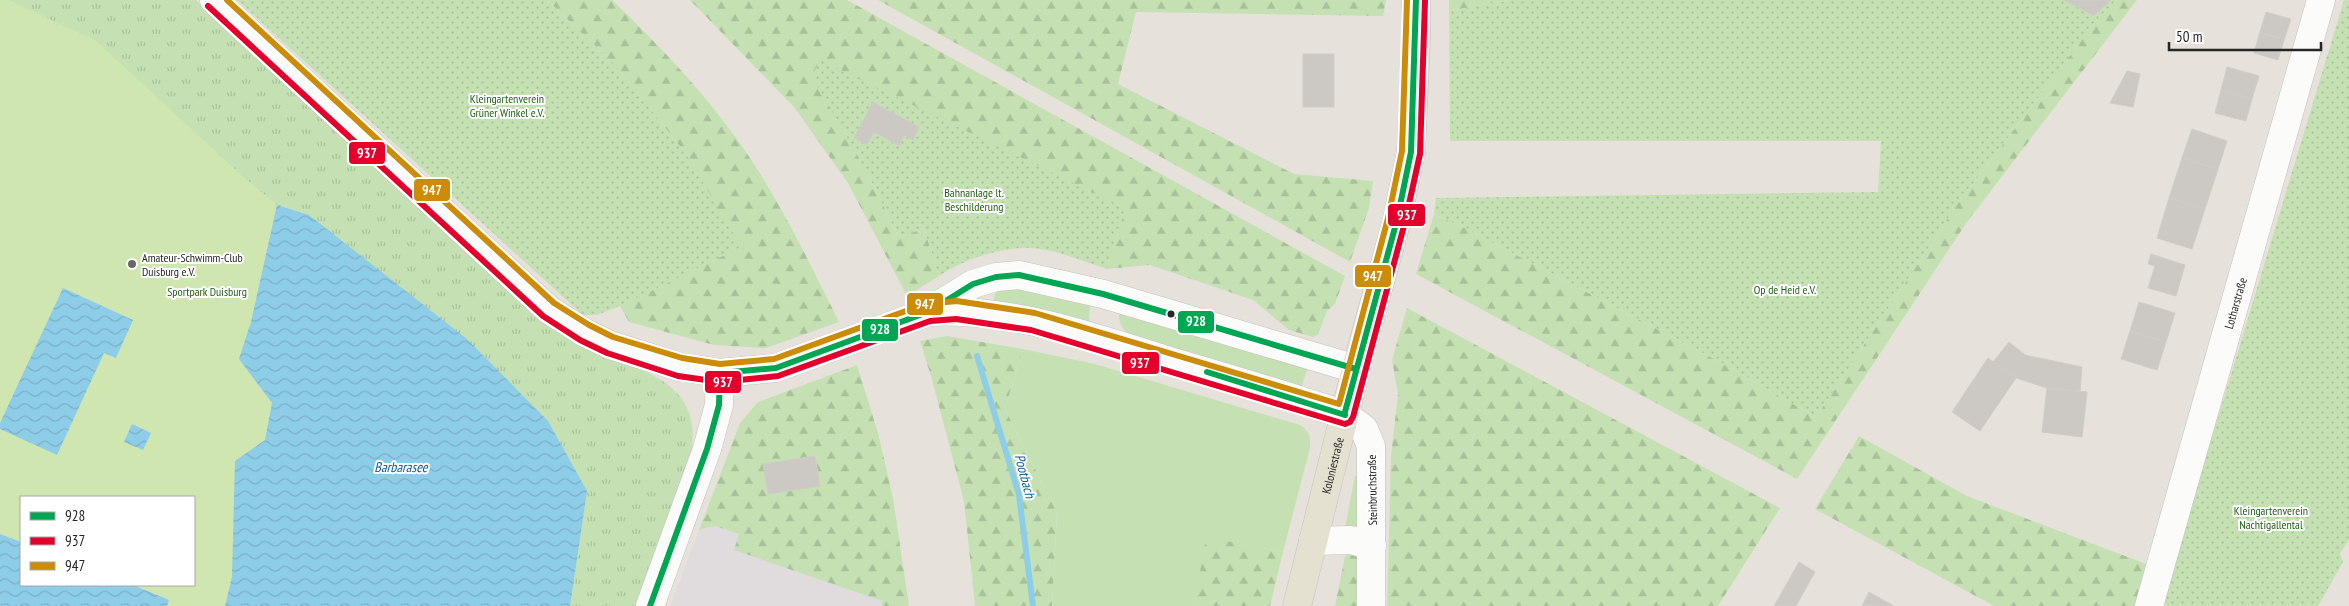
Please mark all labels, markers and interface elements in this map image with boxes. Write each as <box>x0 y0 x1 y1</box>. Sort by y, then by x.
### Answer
scale bar <box>2169 20 2322 52</box>
text: 50 m <box>2176 27 2202 46</box>
park label: Kleingartenverein Grüner Winkel e.V. <box>470 91 544 120</box>
line badge: 937 <box>348 141 386 165</box>
text: 937 <box>357 144 377 162</box>
line badge: 947 <box>413 178 451 202</box>
text: 947 <box>422 181 442 199</box>
park label: Bahnanlage lt. Beschilderung <box>944 185 1004 214</box>
line badge: 937 <box>1387 203 1426 227</box>
text: 937 <box>1397 206 1417 224</box>
place label: Amateur-Schwimm-Club Duisburg e.V. <box>142 250 243 279</box>
marker: Amateur-Schwimm-Club Duisburg e.V. <box>126 258 138 270</box>
line badge: 947 <box>1354 264 1392 288</box>
text: 947 <box>1363 267 1383 285</box>
street label: Lotharstraße <box>2221 276 2249 330</box>
park label: Op de Heid e.V. <box>1754 282 1816 297</box>
park label: Sportpark Duisburg <box>167 284 247 299</box>
line badge: 947 <box>906 292 944 316</box>
text: 947 <box>915 295 935 313</box>
unlabelled marker <box>1166 309 1176 319</box>
line badge: 928 <box>1177 310 1215 334</box>
text: 928 <box>1186 312 1206 330</box>
line badge: 928 <box>861 318 899 342</box>
text: 928 <box>870 320 890 338</box>
line badge: 937 <box>1121 351 1160 375</box>
text: 937 <box>1130 354 1150 372</box>
line badge: 937 <box>704 370 742 394</box>
text: 937 <box>713 373 733 391</box>
street label: Koloniestraße <box>1318 435 1346 495</box>
water label: Pootbach <box>1011 452 1040 501</box>
street label: Steinbruchstraße <box>1364 454 1380 525</box>
water label: Barbarasee <box>374 458 429 476</box>
legend <box>20 496 195 586</box>
park label: Kleingartenverein Nachtigallental <box>2234 503 2308 532</box>
text: 928 <box>65 506 85 525</box>
text: 937 <box>65 531 85 550</box>
text: 947 <box>65 556 85 575</box>

